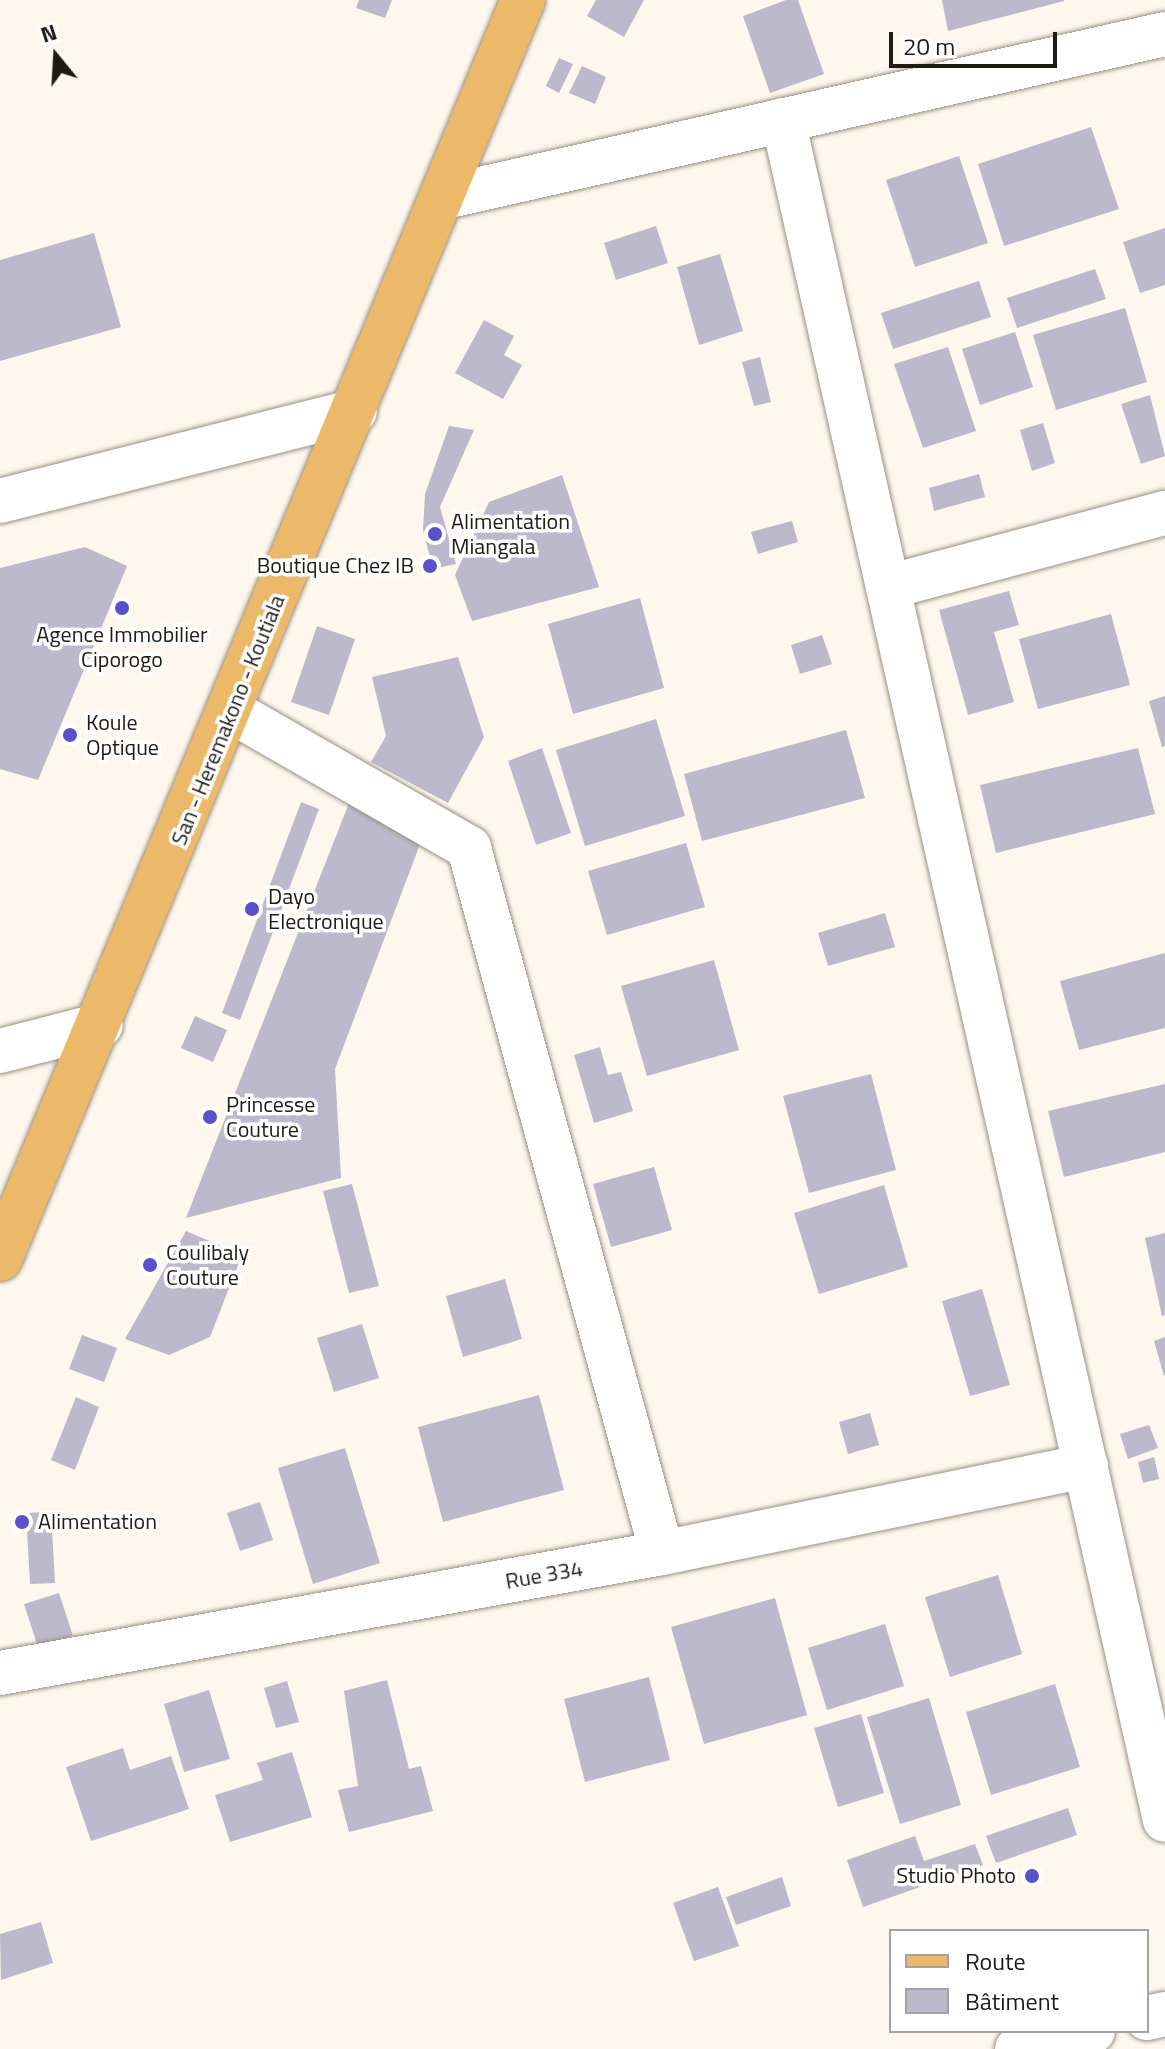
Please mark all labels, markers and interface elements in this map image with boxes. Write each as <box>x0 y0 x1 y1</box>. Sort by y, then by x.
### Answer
text: N <box>36 15 61 52</box>
north arrow <box>16 16 96 96</box>
scale bar <box>893 16 1061 66</box>
text: 20 m <box>903 28 955 64</box>
place label: Alimentation Miangala <box>451 508 570 560</box>
marker: Alimentation Miangala <box>426 525 444 543</box>
place label: Boutique Chez IB <box>257 553 414 579</box>
marker: Boutique Chez IB <box>421 557 439 575</box>
street label: San - Heremakono - Koutiala <box>166 591 290 849</box>
marker: Agence Immobilier Ciporogo <box>113 599 131 617</box>
place label: Agence Immobilier Ciporogo <box>36 621 208 672</box>
place label: Koule Optique <box>86 709 159 760</box>
marker: Koule Optique <box>61 726 79 744</box>
place label: Dayo Electronique <box>268 883 384 934</box>
marker: Dayo Electronique <box>243 900 261 918</box>
place label: Princesse Couture <box>226 1091 315 1142</box>
marker: Princesse Couture <box>201 1108 219 1126</box>
place label: Coulibaly Couture <box>166 1239 249 1290</box>
marker: Coulibaly Couture <box>141 1256 159 1274</box>
place label: Alimentation <box>38 1509 157 1535</box>
marker: Alimentation <box>13 1513 31 1531</box>
street label: Rue 334 <box>503 1555 585 1595</box>
place label: Studio Photo <box>896 1863 1016 1889</box>
marker: Studio Photo <box>1023 1867 1041 1885</box>
legend <box>889 1929 1149 2033</box>
text: Route <box>965 1943 1026 1979</box>
text: Bâtiment <box>965 1983 1059 2019</box>

